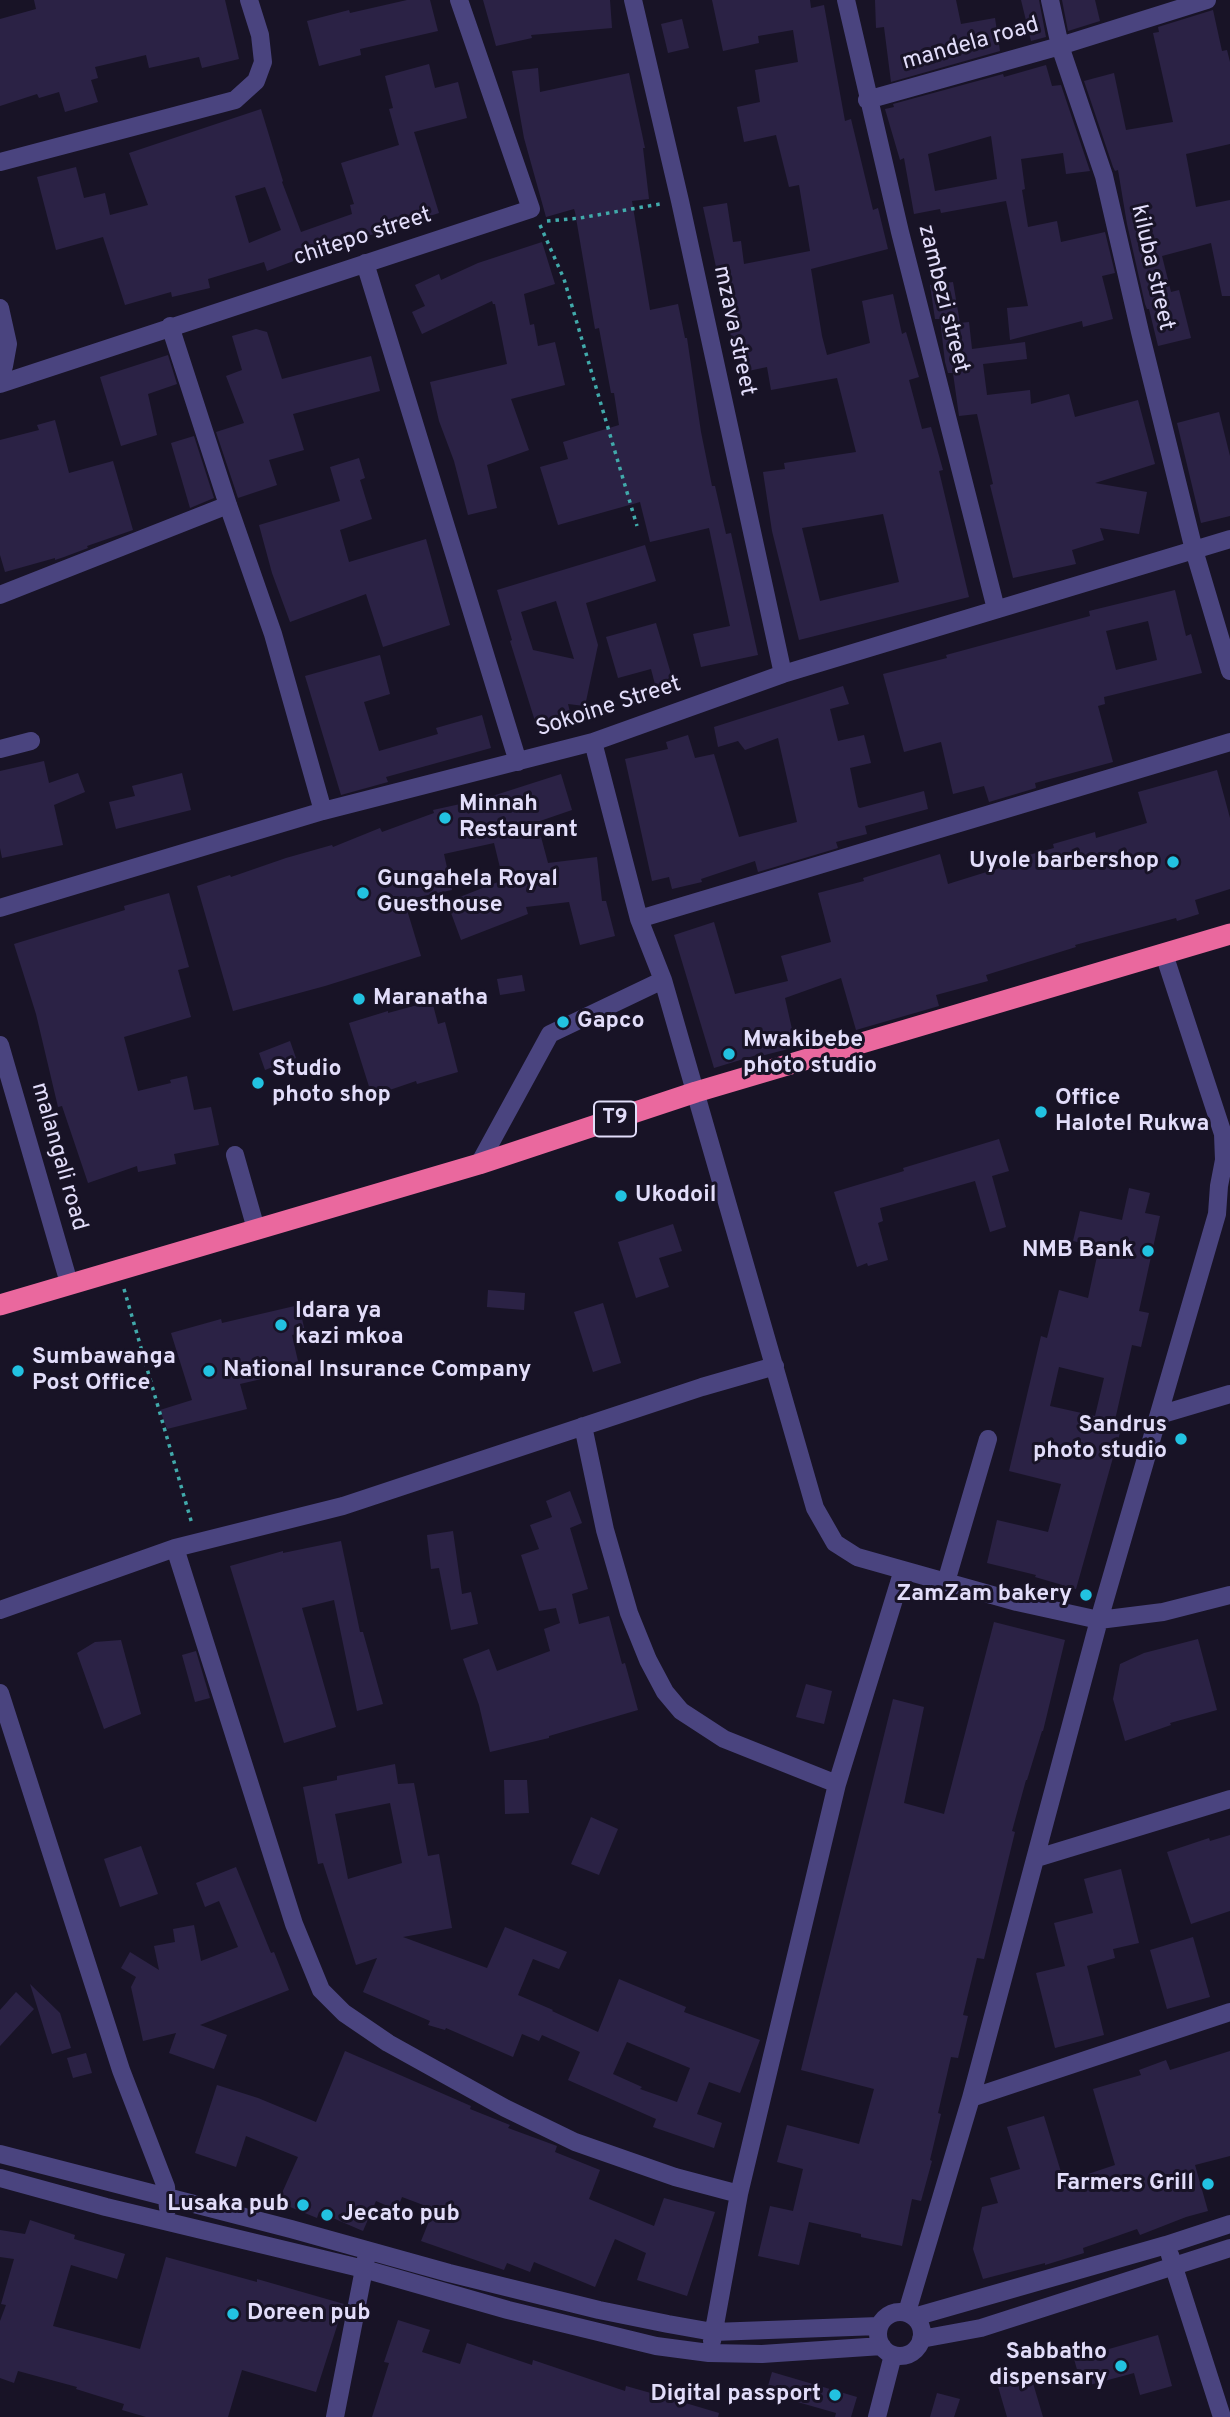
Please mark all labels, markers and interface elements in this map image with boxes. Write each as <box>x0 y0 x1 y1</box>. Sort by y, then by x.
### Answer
street label: mandela road <box>899 12 1043 78</box>
street label: kiluba street <box>1123 202 1179 334</box>
street label: chitepo street <box>291 203 435 273</box>
street label: zambezi street <box>910 222 974 376</box>
street label: mzava street <box>706 263 760 399</box>
street label: Sokoine Street <box>533 672 685 744</box>
place label: Minnah Restaurant <box>459 791 578 845</box>
marker: Minnah Restaurant <box>437 810 453 826</box>
place label: Uyole barbershop <box>969 848 1159 876</box>
marker: Uyole barbershop <box>1165 854 1181 870</box>
place label: Gungahela Royal Guesthouse <box>377 866 558 920</box>
marker: Gungahela Royal Guesthouse <box>355 885 371 901</box>
place label: Maranatha <box>373 985 488 1013</box>
marker: Maranatha <box>351 991 367 1007</box>
place label: Gapco <box>577 1008 644 1036</box>
marker: Gapco <box>555 1014 571 1030</box>
place label: Mwakibebe photo studio <box>743 1027 877 1081</box>
marker: Mwakibebe photo studio <box>721 1046 737 1062</box>
place label: Studio photo shop <box>272 1056 391 1110</box>
marker: Studio photo shop <box>250 1075 266 1091</box>
street label: malangali road <box>24 1080 92 1234</box>
place label: Office Halotel Rukwa <box>1055 1085 1209 1139</box>
road number: T9 <box>594 1102 636 1136</box>
marker: Office Halotel Rukwa <box>1033 1104 1049 1120</box>
place label: Ukodoil <box>635 1182 716 1210</box>
marker: Ukodoil <box>613 1188 629 1204</box>
place label: NMB Bank <box>1022 1237 1134 1265</box>
marker: NMB Bank <box>1140 1243 1156 1259</box>
place label: Idara ya kazi mkoa <box>295 1298 403 1352</box>
marker: Idara ya kazi mkoa <box>273 1317 289 1333</box>
place label: Sumbawanga Post Office <box>32 1344 176 1398</box>
place label: National Insurance Company <box>223 1357 531 1385</box>
marker: Sumbawanga Post Office <box>10 1363 26 1379</box>
marker: National Insurance Company <box>201 1363 217 1379</box>
place label: Sandrus photo studio <box>1033 1412 1167 1466</box>
marker: Sandrus photo studio <box>1173 1431 1189 1447</box>
place label: ZamZam bakery <box>896 1581 1072 1609</box>
marker: ZamZam bakery <box>1078 1587 1094 1603</box>
place label: Farmers Grill <box>1056 2170 1194 2198</box>
marker: Farmers Grill <box>1200 2176 1216 2192</box>
place label: Lusaka pub <box>167 2191 289 2219</box>
marker: Lusaka pub <box>295 2197 311 2213</box>
place label: Jecato pub <box>341 2201 460 2229</box>
marker: Jecato pub <box>319 2207 335 2223</box>
place label: Doreen pub <box>247 2300 370 2328</box>
marker: Doreen pub <box>225 2306 241 2322</box>
place label: Sabbatho dispensary <box>989 2339 1107 2393</box>
marker: Sabbatho dispensary <box>1113 2358 1129 2374</box>
place label: Digital passport <box>650 2381 821 2409</box>
marker: Digital passport <box>827 2387 843 2403</box>

